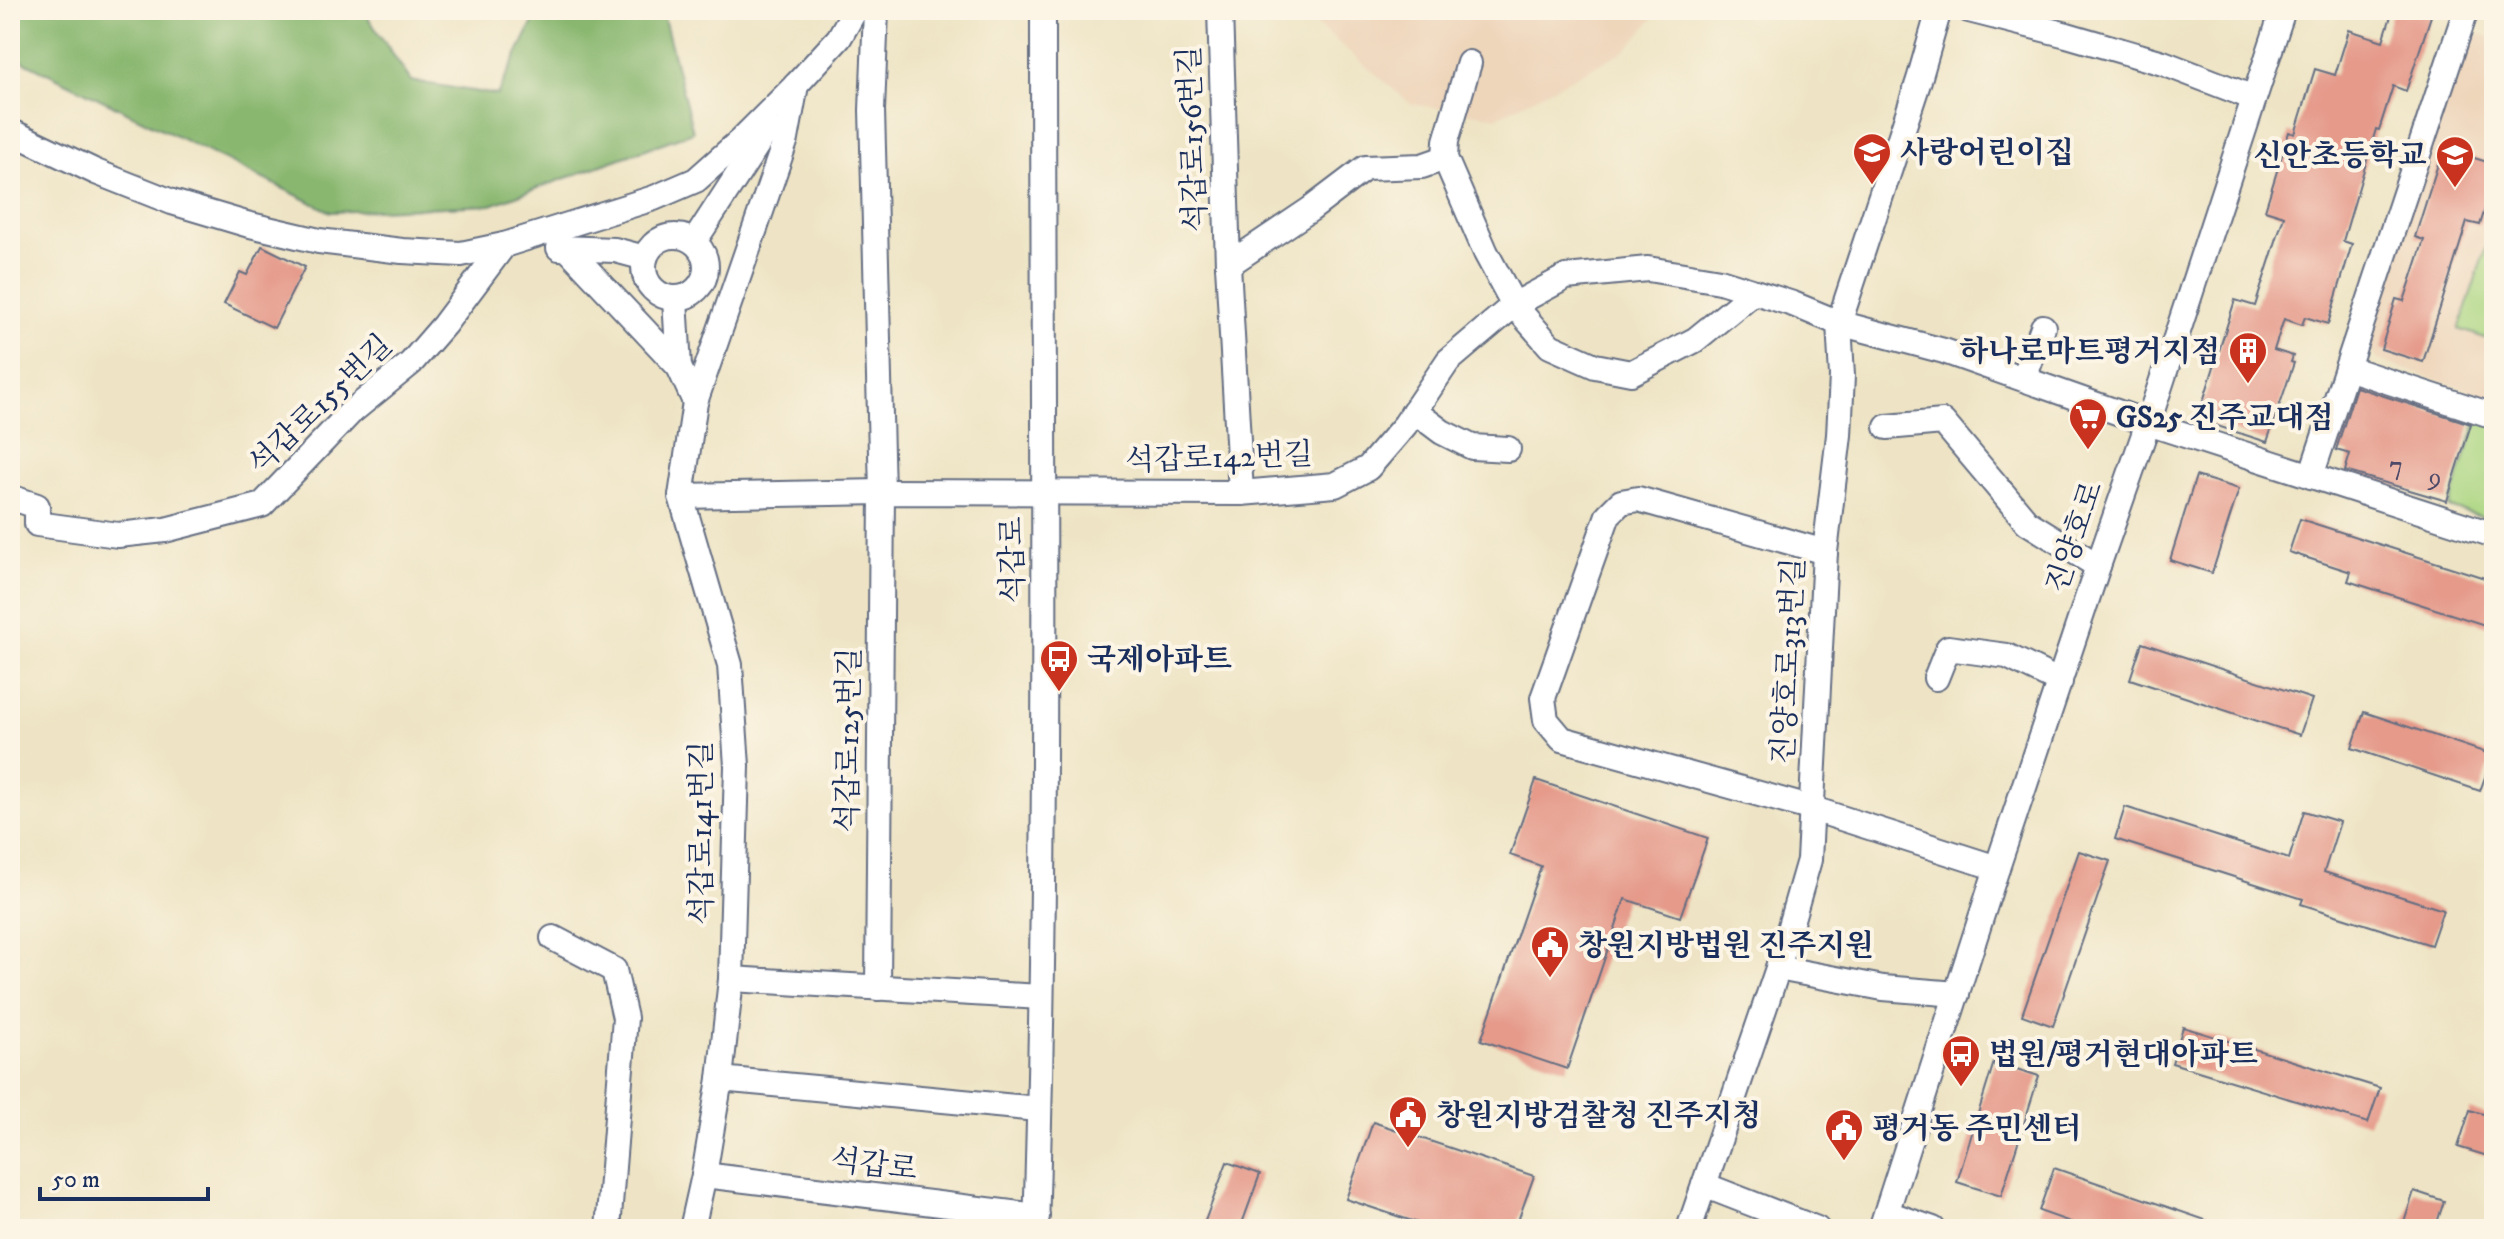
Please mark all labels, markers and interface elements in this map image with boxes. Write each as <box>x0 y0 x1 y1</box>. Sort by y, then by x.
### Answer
street label: 석갑로156번길 <box>1172 45 1215 233</box>
school or university icon: 사랑어린이집 <box>1851 131 1893 186</box>
school or university icon: 신안초등학교 <box>2434 134 2476 189</box>
place label: 사랑어린이집 <box>1900 135 2074 172</box>
place label: 신안초등학교 <box>2253 138 2427 175</box>
street label: 석갑로155번길 <box>241 327 401 483</box>
building icon: 하나로마트평거지점 <box>2227 330 2269 385</box>
place label: 하나로마트평거지점 <box>1959 334 2220 371</box>
supermarket icon: GS25 진주교대점 <box>2067 396 2109 451</box>
place label: GS25 진주교대점 <box>2116 400 2334 437</box>
street label: 석갑로142번길 <box>1124 437 1314 480</box>
house number: 7 <box>2389 450 2403 483</box>
house number: 9 <box>2427 461 2441 494</box>
street label: 진양호로 <box>2039 477 2112 598</box>
street label: 석갑로 <box>994 516 1033 604</box>
street label: 진양호로313번길 <box>1766 557 1813 766</box>
bus stop icon: 국제아파트 <box>1038 638 1080 693</box>
place label: 국제아파트 <box>1087 642 1232 679</box>
street label: 석갑로125번길 <box>829 647 870 833</box>
street label: 석갑로141번길 <box>684 741 721 925</box>
public building icon: 창원지방법원 진주지원 <box>1529 924 1571 979</box>
place label: 창원지방법원 진주지원 <box>1578 928 1874 965</box>
bus stop icon: 법원/평거현대아파트 <box>1940 1033 1982 1088</box>
place label: 법원/평거현대아파트 <box>1989 1037 2258 1074</box>
public building icon: 창원지방검찰청 진주지청 <box>1387 1094 1429 1149</box>
place label: 창원지방검찰청 진주지청 <box>1436 1098 1761 1135</box>
public building icon: 평거동 주민센터 <box>1823 1107 1865 1162</box>
place label: 평거동 주민센터 <box>1872 1111 2081 1148</box>
street label: 석갑로 <box>828 1142 919 1189</box>
scale bar <box>40 1151 208 1201</box>
text: 50 m <box>52 1165 100 1195</box>

